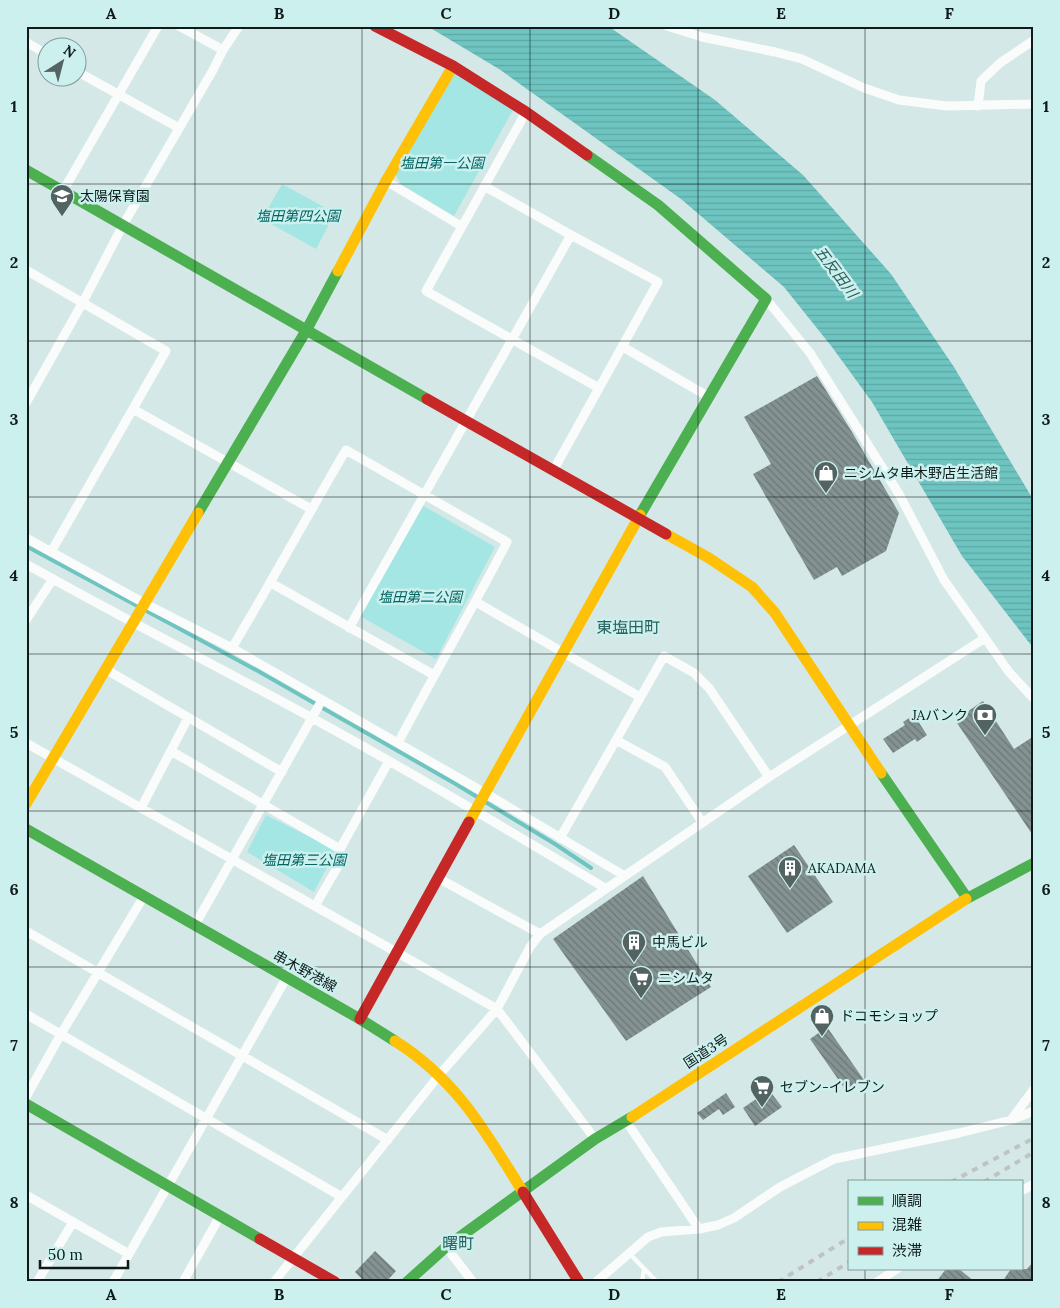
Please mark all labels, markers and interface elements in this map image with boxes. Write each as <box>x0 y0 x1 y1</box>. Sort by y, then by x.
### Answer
text: A <box>106 3 117 23</box>
text: B <box>274 3 285 23</box>
text: C <box>440 3 452 23</box>
text: D <box>608 3 620 23</box>
text: E <box>776 3 786 23</box>
text: F <box>944 3 954 23</box>
north arrow <box>38 38 88 88</box>
text: N <box>60 41 79 62</box>
text: 1 <box>11 96 17 116</box>
text: 1 <box>1043 96 1049 116</box>
park label: 塩田第一公園 <box>400 154 486 172</box>
school or university icon: 太陽保育園 <box>49 183 75 217</box>
place label: 太陽保育園 <box>80 187 150 205</box>
park label: 塩田第四公園 <box>256 207 342 225</box>
water label: 五反田川 <box>811 242 863 303</box>
text: 2 <box>10 252 18 272</box>
text: 2 <box>1042 252 1050 272</box>
text: 3 <box>10 409 19 429</box>
text: 3 <box>1042 409 1051 429</box>
shop icon: ニシムタ串木野店生活館 <box>813 460 839 494</box>
place label: ニシムタ串木野店生活館 <box>844 464 998 482</box>
text: 4 <box>10 565 19 585</box>
text: 4 <box>1042 565 1051 585</box>
park label: 塩田第二公園 <box>378 588 464 606</box>
district label: 東塩田町 <box>596 617 660 637</box>
bank icon: JAバンク <box>972 702 998 736</box>
place label: JAバンク <box>911 706 968 724</box>
text: 5 <box>10 722 19 742</box>
text: 5 <box>1042 722 1051 742</box>
park label: 塩田第三公園 <box>262 851 348 869</box>
building icon: AKADAMA <box>777 855 803 889</box>
place label: AKADAMA <box>807 859 876 877</box>
text: 6 <box>9 879 19 899</box>
text: 6 <box>1041 879 1051 899</box>
building icon: 中馬ビル <box>621 929 647 963</box>
place label: 中馬ビル <box>652 933 708 951</box>
street label: 串木野港線 <box>270 946 340 996</box>
supermarket icon: ニシムタ <box>628 965 654 999</box>
place label: ニシムタ <box>658 969 714 987</box>
shop icon: ドコモショップ <box>809 1003 835 1037</box>
place label: ドコモショップ <box>840 1007 938 1025</box>
street label: 国道3号 <box>680 1030 732 1072</box>
text: 7 <box>10 1035 18 1055</box>
text: 7 <box>1042 1035 1050 1055</box>
supermarket icon: セブン-イレブン <box>749 1074 775 1108</box>
place label: セブン-イレブン <box>780 1078 885 1096</box>
legend <box>848 1180 1022 1270</box>
text: 順調 <box>892 1191 922 1210</box>
text: 8 <box>9 1192 19 1212</box>
text: 8 <box>1041 1192 1051 1212</box>
text: 混雑 <box>892 1215 922 1234</box>
district label: 曙町 <box>442 1233 474 1253</box>
scale bar <box>40 1238 128 1270</box>
text: 渋滞 <box>892 1241 922 1260</box>
text: 50 m <box>48 1245 83 1264</box>
text: A <box>106 1284 117 1304</box>
text: B <box>274 1284 285 1304</box>
text: C <box>440 1284 452 1304</box>
text: D <box>608 1284 620 1304</box>
text: E <box>776 1284 786 1304</box>
text: F <box>944 1284 954 1304</box>

